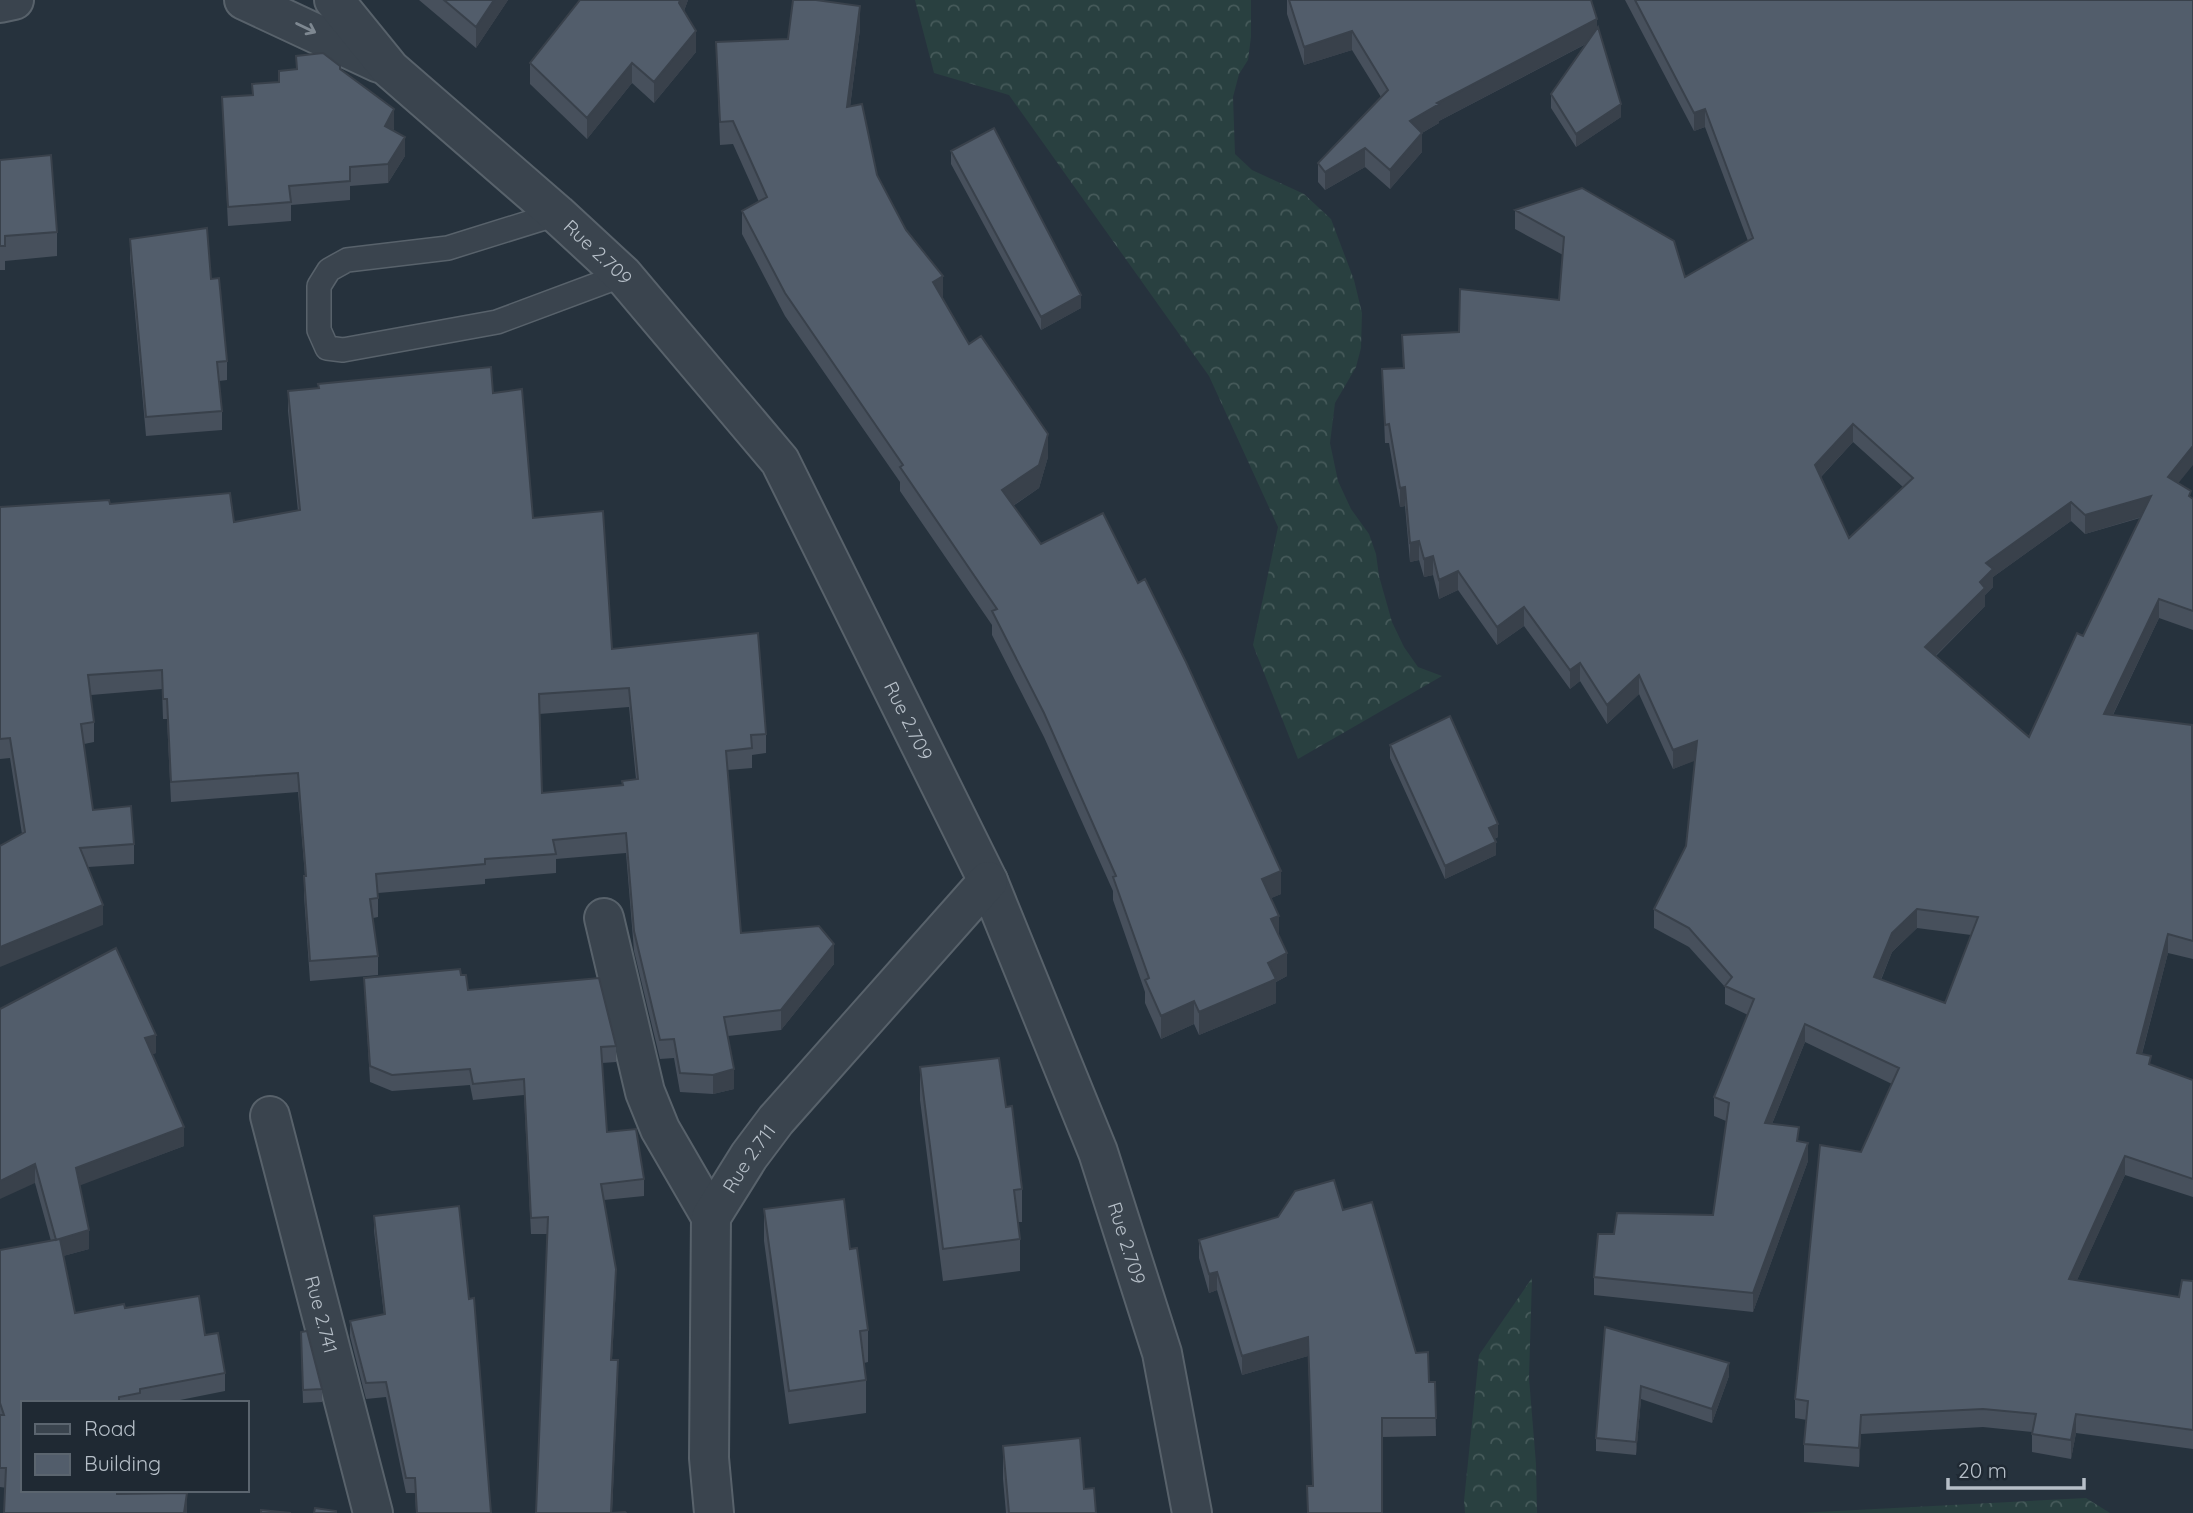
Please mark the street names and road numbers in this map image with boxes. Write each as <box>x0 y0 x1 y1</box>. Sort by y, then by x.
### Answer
street label: Rue 2.709 <box>559 214 638 289</box>
street label: Rue 2.709 <box>879 677 938 764</box>
street label: Rue 2.711 <box>717 1119 781 1197</box>
street label: Rue 2.709 <box>1103 1199 1151 1287</box>
street label: Rue 2.741 <box>300 1273 343 1356</box>

